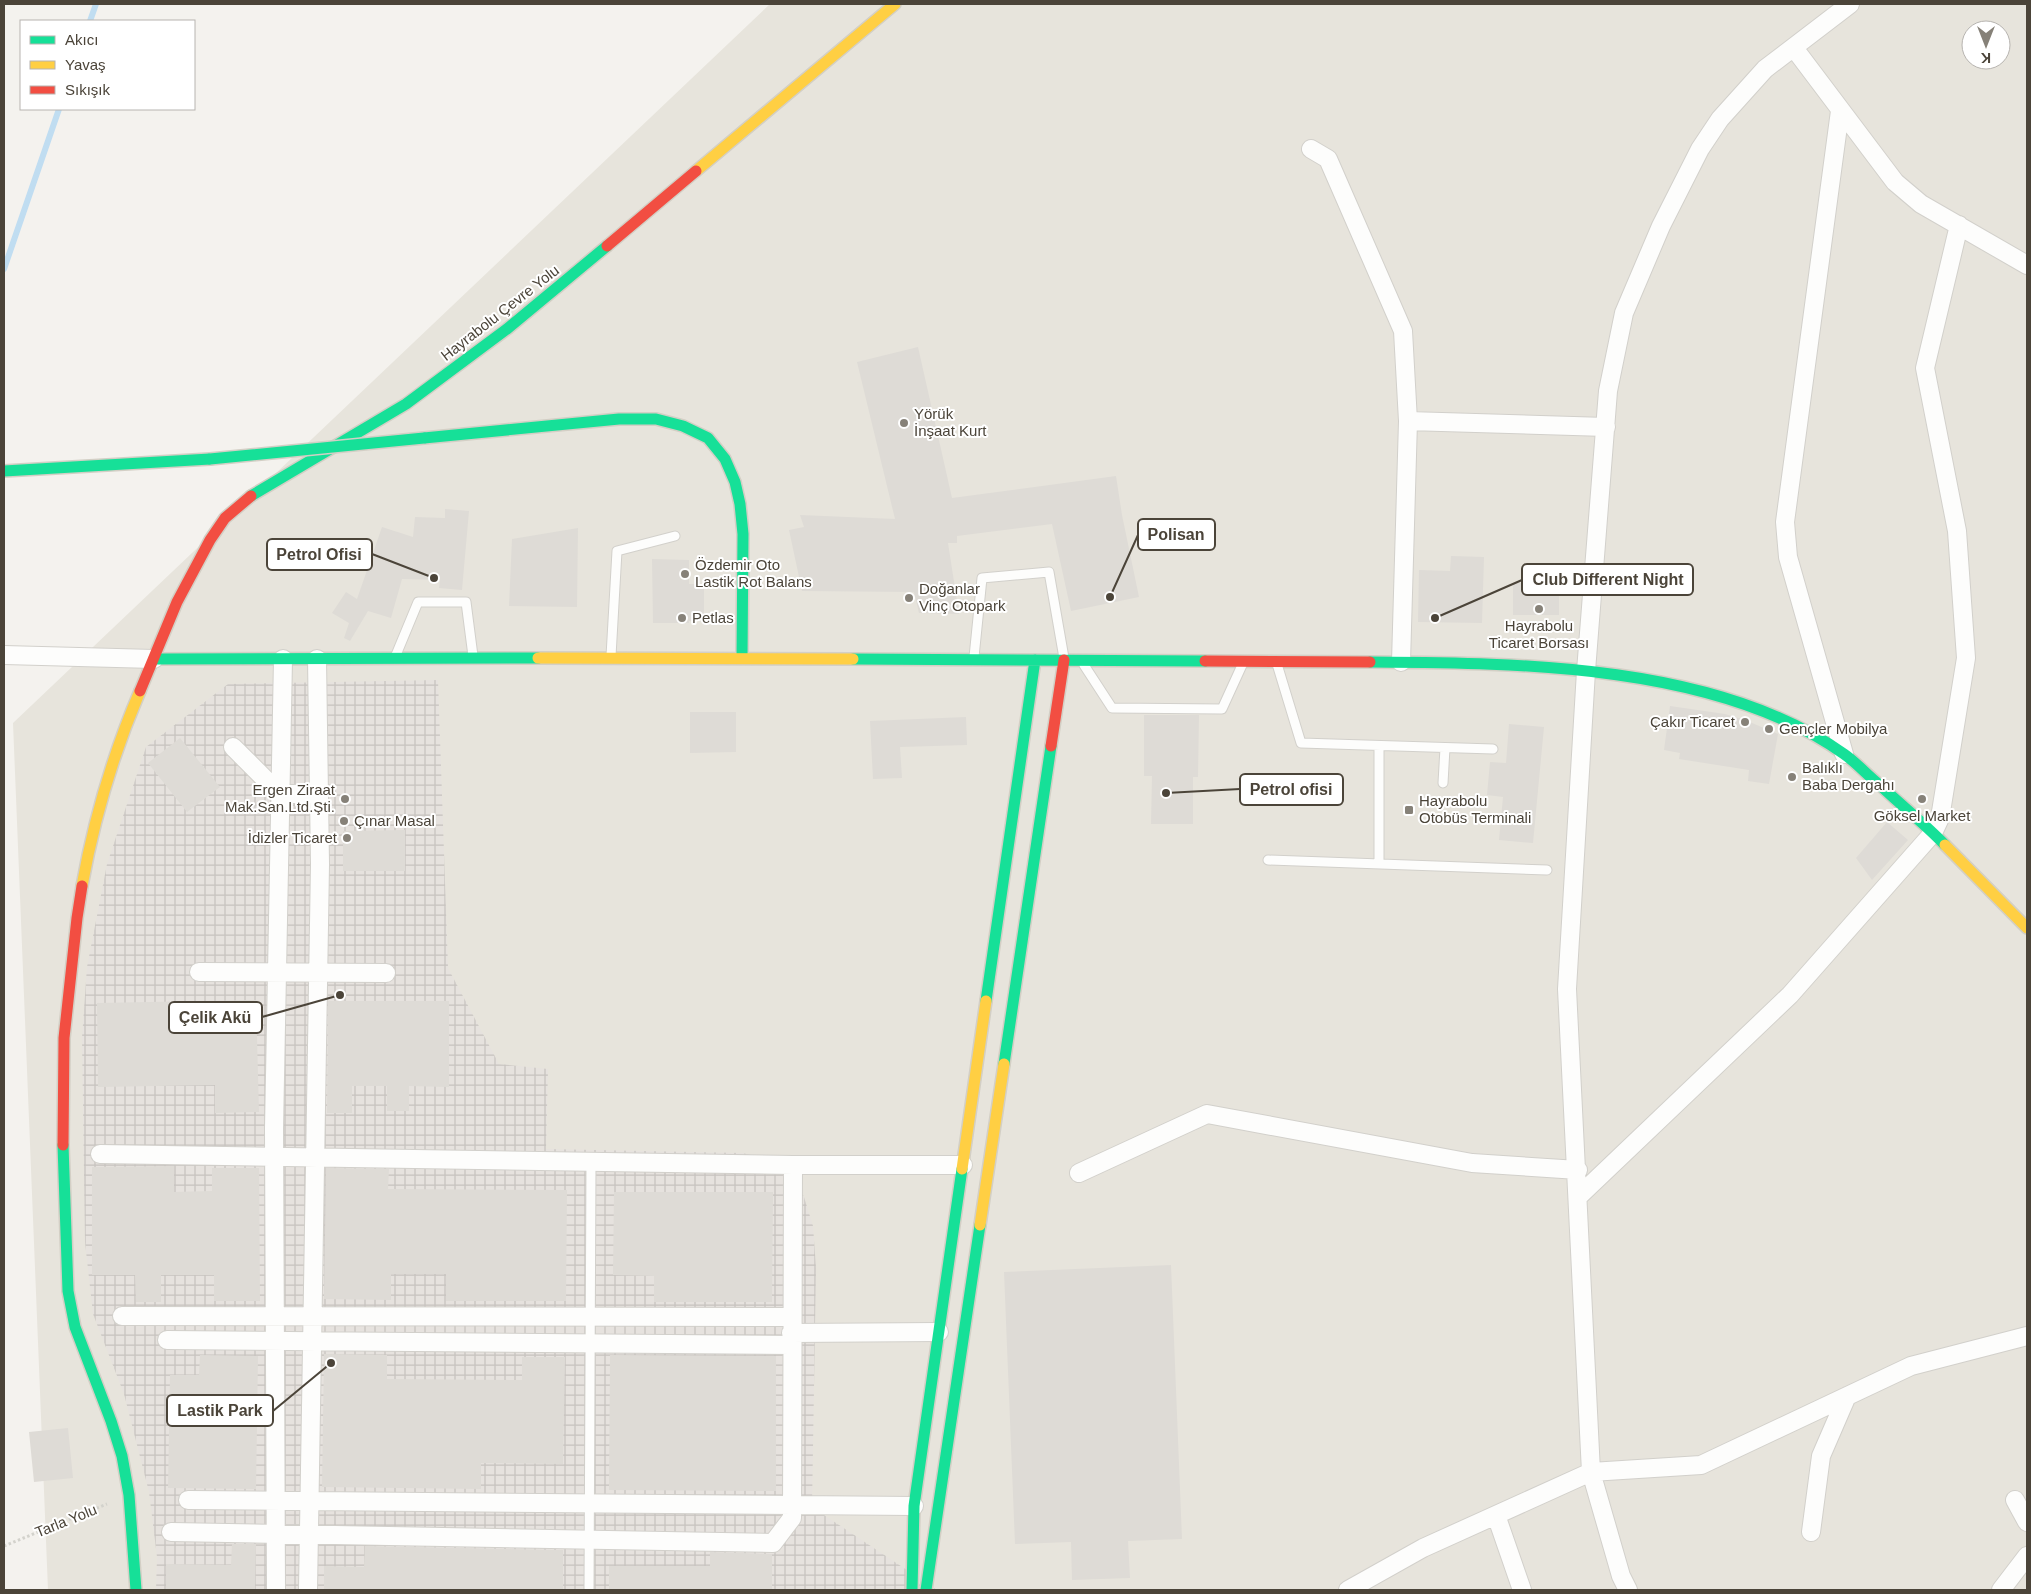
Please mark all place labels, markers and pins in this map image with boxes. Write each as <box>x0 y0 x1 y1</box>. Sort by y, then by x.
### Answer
place label: Yörük İnşaat Kurt <box>914 405 987 439</box>
marker: Yörük İnşaat Kurt <box>898 417 910 429</box>
callout: Polisan <box>1138 519 1215 550</box>
callout: Petrol Ofisi <box>267 539 372 570</box>
place label: Özdemir Oto Lastik Rot Balans <box>695 556 812 590</box>
callout: Club Different Night <box>1522 564 1693 595</box>
marker: Özdemir Oto Lastik Rot Balans <box>679 568 691 580</box>
place label: Doğanlar Vinç Otopark <box>919 580 1006 614</box>
marker: Doğanlar Vinç Otopark <box>903 592 915 604</box>
marker: Hayrabolu Ticaret Borsası <box>1533 603 1545 615</box>
place label: Petlas <box>692 609 734 626</box>
marker: Petlas <box>676 612 688 624</box>
place label: Hayrabolu Ticaret Borsası <box>1489 617 1589 651</box>
place label: Çakır Ticaret <box>1650 713 1736 730</box>
marker: Çakır Ticaret <box>1739 716 1751 728</box>
place label: Gençler Mobilya <box>1779 720 1888 737</box>
marker: Gençler Mobilya <box>1763 723 1775 735</box>
place label: Balıklı Baba Dergahı <box>1802 759 1895 793</box>
marker: Balıklı Baba Dergahı <box>1786 771 1798 783</box>
callout: Petrol ofisi <box>1240 774 1343 805</box>
place label: Ergen Ziraat Mak.San.Ltd.Şti. <box>225 781 336 815</box>
place label: Hayrabolu Otobüs Terminali <box>1419 792 1531 826</box>
marker: Ergen Ziraat Mak.San.Ltd.Şti. <box>339 793 351 805</box>
marker: Göksel Market <box>1916 793 1928 805</box>
marker: Hayrabolu Otobüs Terminali <box>1403 804 1415 816</box>
place label: Göksel Market <box>1874 807 1971 824</box>
place label: Çınar Masal <box>354 812 435 829</box>
marker: Çınar Masal <box>338 815 350 827</box>
place label: İdizler Ticaret <box>248 829 338 846</box>
marker: İdizler Ticaret <box>341 832 353 844</box>
callout: Çelik Akü <box>169 1002 262 1033</box>
callout: Lastik Park <box>167 1395 273 1426</box>

